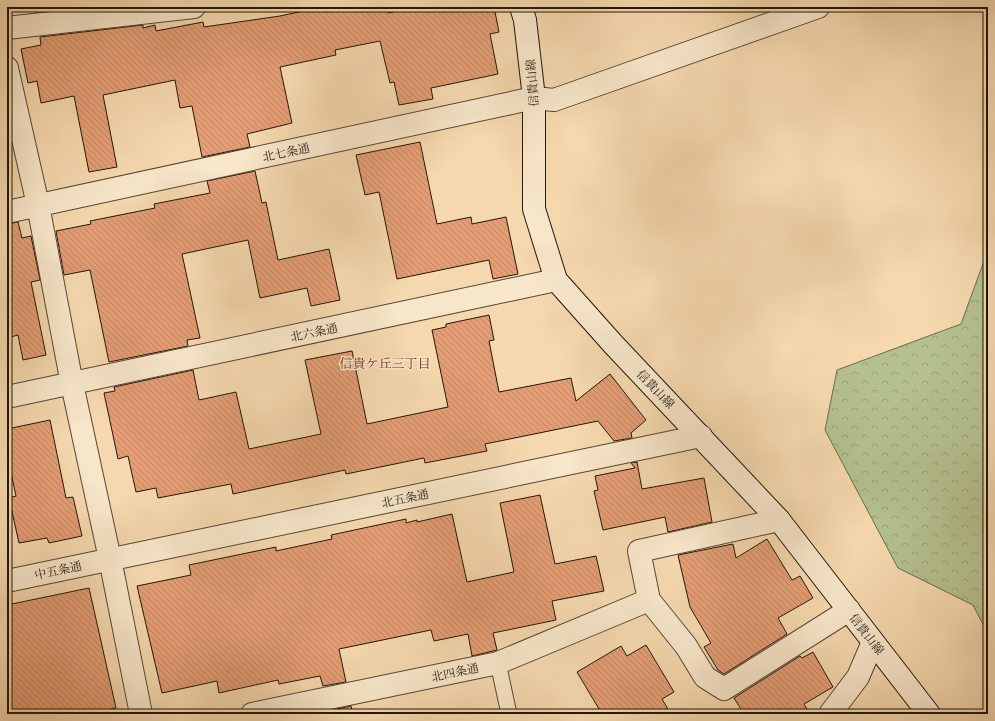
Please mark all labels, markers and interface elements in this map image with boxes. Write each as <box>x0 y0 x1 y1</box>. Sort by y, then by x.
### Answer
street label: 信貴山線 <box>522 58 542 108</box>
street label: 北七条通 <box>261 140 311 164</box>
street label: 北六条通 <box>289 320 339 344</box>
district label: 信貴ケ丘三丁目 <box>339 355 431 371</box>
street label: 信貴山線 <box>634 367 678 411</box>
street label: 北五条通 <box>380 486 430 510</box>
street label: 中五条通 <box>33 558 83 582</box>
street label: 信貴山線 <box>846 610 888 658</box>
street label: 北四条通 <box>430 660 480 684</box>

